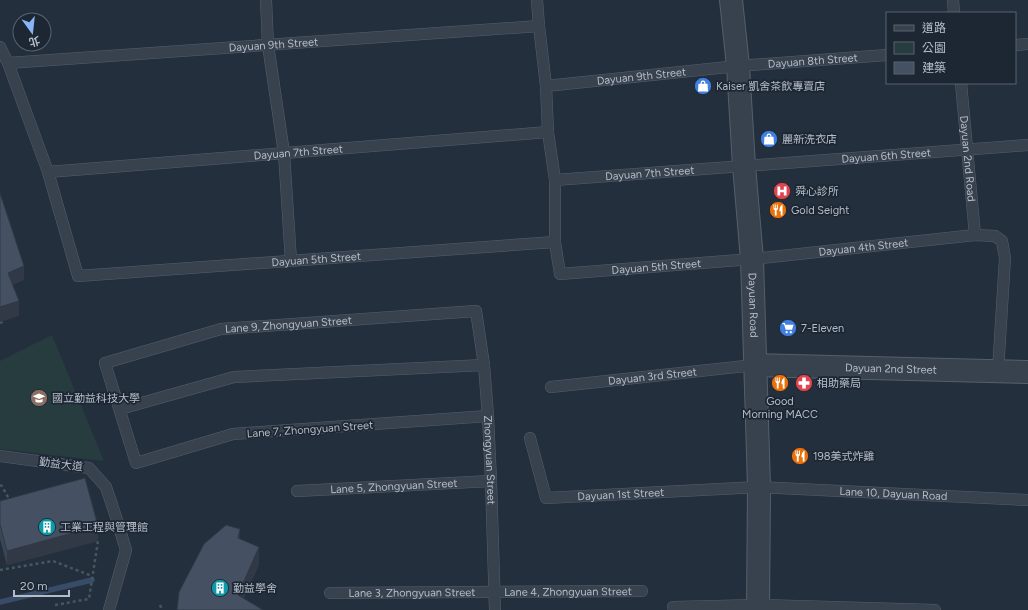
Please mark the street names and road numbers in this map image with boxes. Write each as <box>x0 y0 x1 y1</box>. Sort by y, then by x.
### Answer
street label: Dayuan 9th Street <box>228 35 319 55</box>
street label: Dayuan 8th Street <box>767 51 858 71</box>
street label: Dayuan 9th Street <box>596 65 687 88</box>
street label: Dayuan 2nd Road <box>957 115 978 202</box>
street label: Dayuan 7th Street <box>253 142 343 163</box>
street label: Dayuan 6th Street <box>841 146 931 166</box>
street label: Dayuan 7th Street <box>605 164 695 183</box>
street label: Dayuan 4th Street <box>818 236 909 259</box>
street label: Dayuan 5th Street <box>271 250 361 269</box>
street label: Dayuan 5th Street <box>611 257 702 277</box>
street label: Dayuan Road <box>745 272 760 338</box>
street label: Lane 9, Zhongyuan Street <box>225 314 352 336</box>
street label: Dayuan 2nd Street <box>845 361 937 377</box>
street label: Dayuan 3rd Street <box>607 365 698 388</box>
street label: Zhongyuan Street <box>481 415 498 505</box>
street label: Lane 7, Zhongyuan Street <box>246 419 374 440</box>
street label: 勤益大道 <box>38 455 84 474</box>
street label: Lane 5, Zhongyuan Street <box>330 477 458 496</box>
street label: Lane 10, Dayuan Road <box>839 485 948 503</box>
street label: Dayuan 1st Street <box>577 486 665 503</box>
street label: Lane 4, Zhongyuan Street <box>504 585 632 599</box>
street label: Lane 3, Zhongyuan Street <box>349 586 476 600</box>

